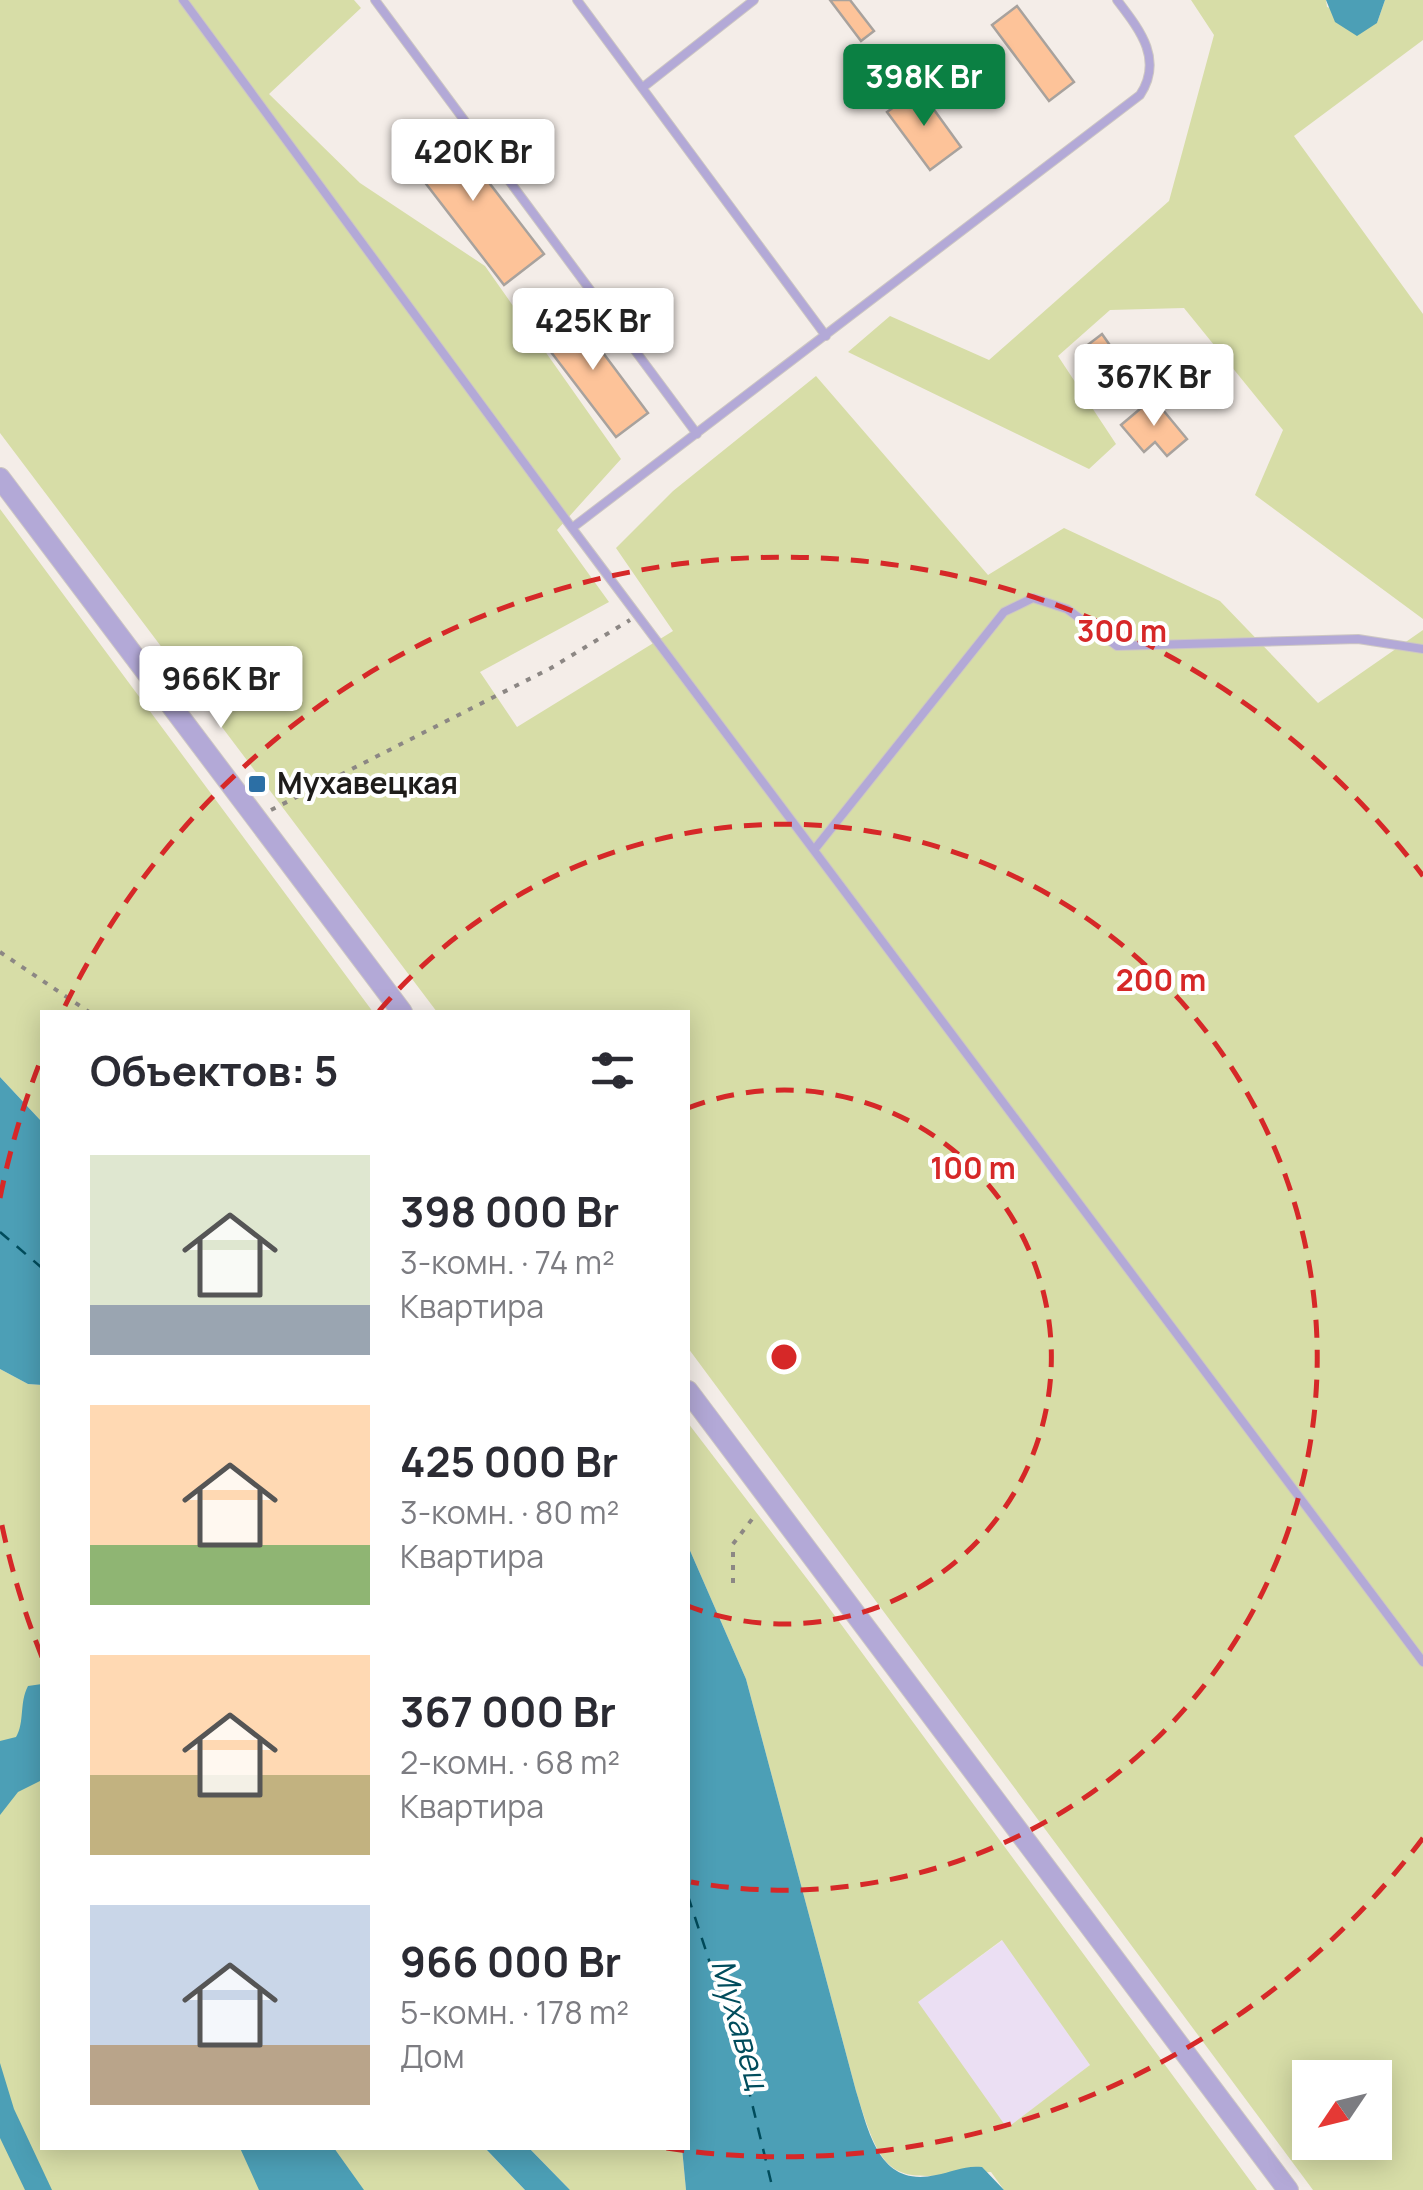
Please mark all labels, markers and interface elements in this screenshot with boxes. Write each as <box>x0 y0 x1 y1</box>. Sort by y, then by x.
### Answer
pin: 398K Br <box>832 44 1016 129</box>
text: 398K Br <box>865 54 983 98</box>
pin: 420K Br <box>381 119 565 204</box>
text: 420K Br <box>413 129 533 173</box>
pin: 425K Br <box>501 288 685 373</box>
text: 425K Br <box>535 298 651 342</box>
pin: 367K Br <box>1062 344 1246 429</box>
text: 367K Br <box>1097 354 1212 398</box>
text: 300 m <box>1077 610 1167 651</box>
pin: 966K Br <box>129 646 313 731</box>
text: 966K Br <box>161 656 281 700</box>
place label: Мухавецкая <box>277 762 458 803</box>
marker: Мухавецкая <box>246 773 268 795</box>
text: 200 m <box>1116 959 1206 1000</box>
text: Объектов: 5 <box>90 1041 338 1099</box>
icon: filters <box>585 1043 640 1098</box>
text: 100 m <box>930 1147 1016 1188</box>
text: 398 000 Br <box>400 1182 619 1240</box>
icon: home <box>170 1195 290 1315</box>
text: 3-комн. · 74 m² <box>400 1240 615 1284</box>
text: Квартира <box>400 1284 544 1328</box>
centre of rings <box>766 1339 802 1375</box>
text: 425 000 Br <box>400 1432 618 1490</box>
icon: home <box>170 1445 290 1565</box>
text: 3-комн. · 80 m² <box>400 1490 619 1534</box>
text: Квартира <box>400 1534 544 1578</box>
text: 367 000 Br <box>400 1682 616 1740</box>
icon: home <box>170 1695 290 1815</box>
text: 2-комн. · 68 m² <box>400 1740 620 1784</box>
text: Квартира <box>400 1784 544 1828</box>
text: 966 000 Br <box>400 1932 621 1990</box>
icon: home <box>170 1945 290 2065</box>
water label: Мухавец <box>701 1954 781 2095</box>
text: 5-комн. · 178 m² <box>400 1990 629 2034</box>
text: Дом <box>400 2034 465 2078</box>
north arrow <box>1292 2060 1392 2160</box>
map controls <box>1292 2060 1392 2160</box>

